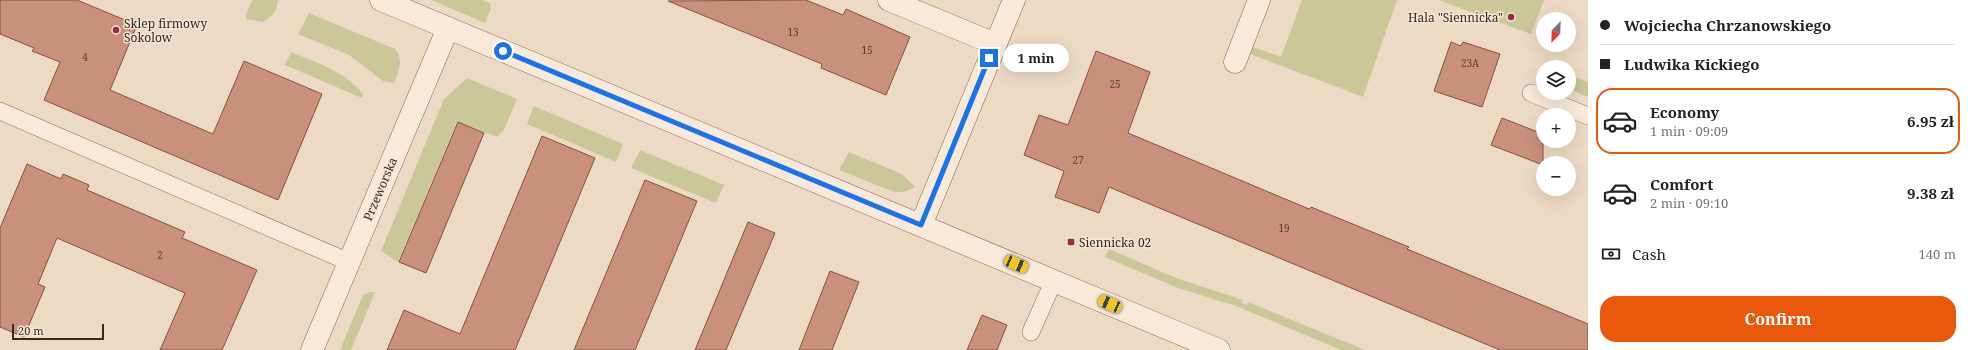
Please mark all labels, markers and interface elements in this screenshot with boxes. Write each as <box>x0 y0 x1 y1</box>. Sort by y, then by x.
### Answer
place label: Hala "Siennicka" <box>1408 9 1503 26</box>
marker: Hala "Siennicka" <box>1506 12 1516 22</box>
north arrow <box>1536 12 1576 52</box>
map controls <box>1536 12 1576 196</box>
place label: Sklep firmowy Sokolow <box>124 15 207 46</box>
text: Wojciecha Chrzanowskiego <box>1624 15 1831 35</box>
marker: Sklep firmowy Sokolow <box>111 25 121 35</box>
house number: 13 <box>787 25 799 39</box>
route start <box>494 42 512 60</box>
house number: 15 <box>861 43 873 57</box>
callout: 1 min <box>1003 44 1069 72</box>
route end <box>980 49 998 67</box>
text: 1 min <box>1018 49 1054 67</box>
house number: 4 <box>82 50 88 64</box>
text: Ludwika Kickiego <box>1624 54 1759 74</box>
house number: 23A <box>1461 56 1480 70</box>
button: layers <box>1536 60 1576 100</box>
house number: 25 <box>1109 77 1121 91</box>
text: Economy <box>1650 102 1719 122</box>
icon: car <box>1602 103 1638 139</box>
button: + <box>1536 108 1576 148</box>
text: 6.95 zł <box>1907 111 1954 131</box>
text: 1 min · 09:09 <box>1650 122 1728 140</box>
house number: 27 <box>1072 153 1084 167</box>
street label: Przeworska <box>359 154 401 223</box>
button: − <box>1536 156 1576 196</box>
text: Comfort <box>1650 174 1713 194</box>
icon: car <box>1602 175 1638 211</box>
text: 9.38 zł <box>1907 183 1954 203</box>
text: 2 min · 09:10 <box>1650 194 1728 212</box>
house number: 19 <box>1278 221 1290 235</box>
place label: Siennicka 02 <box>1079 234 1151 251</box>
marker: Siennicka 02 <box>1066 237 1076 247</box>
icon: cash <box>1600 243 1622 265</box>
text: Cash <box>1632 244 1666 264</box>
text: 140 m <box>1919 245 1956 263</box>
house number: 2 <box>157 248 163 262</box>
car <box>1003 254 1029 274</box>
car <box>1097 294 1123 314</box>
button: Confirm <box>1600 296 1956 342</box>
scale bar <box>12 322 104 341</box>
text: 20 m <box>18 323 44 338</box>

